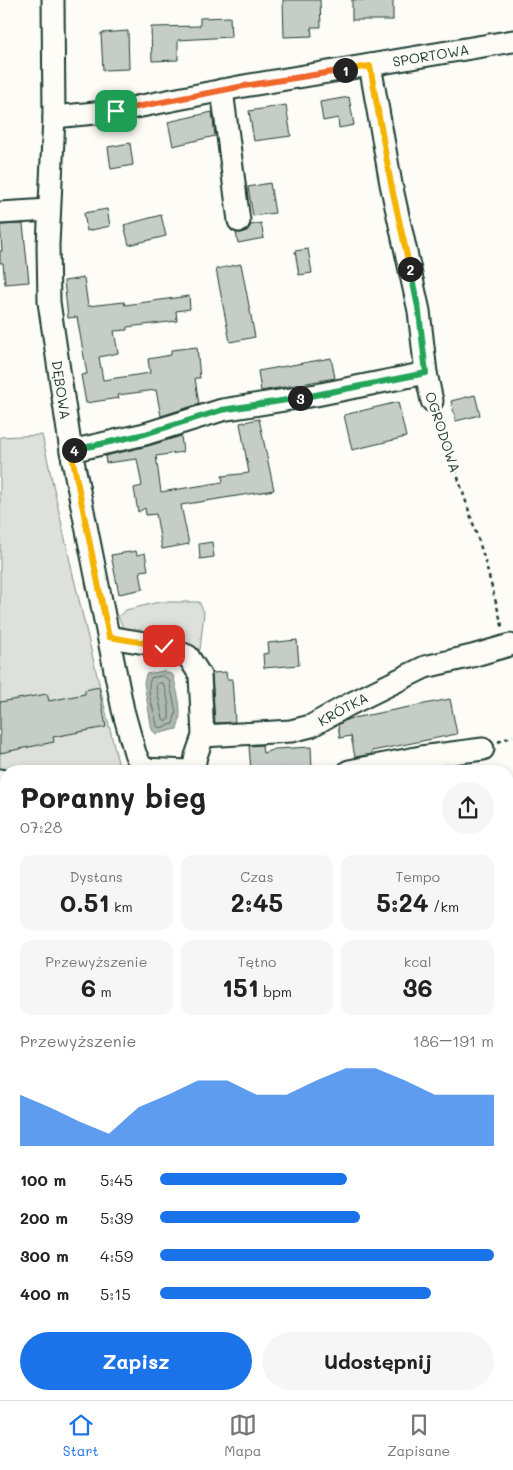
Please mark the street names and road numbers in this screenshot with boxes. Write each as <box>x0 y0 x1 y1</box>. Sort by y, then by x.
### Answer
street label: SPORTOWA <box>391 39 470 71</box>
street label: DĘBOWA <box>48 359 76 421</box>
street label: OGRODOWA <box>421 389 465 475</box>
street label: KRÓTKA <box>314 687 371 730</box>

